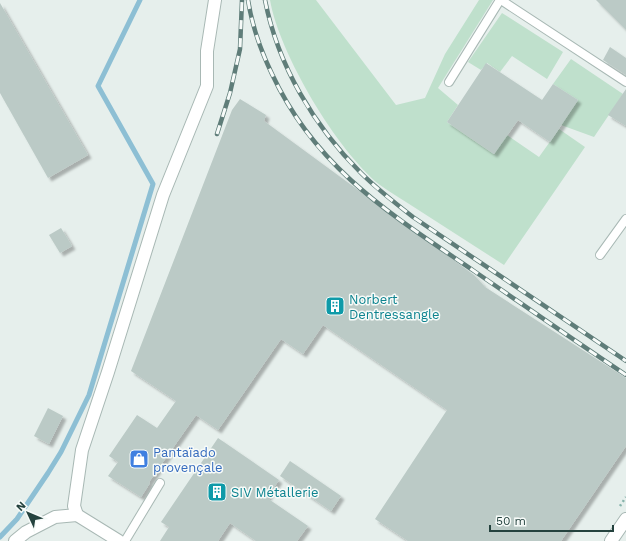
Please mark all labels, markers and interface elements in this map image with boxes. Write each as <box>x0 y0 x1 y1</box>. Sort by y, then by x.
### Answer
place label: Norbert Dentressangle <box>349 292 439 322</box>
building icon: Norbert Dentressangle <box>324 295 346 317</box>
place label: Pantaïado provençale <box>153 445 222 475</box>
shop icon: Pantaïado provençale <box>128 448 150 470</box>
building icon: SIV Métallerie <box>206 481 228 503</box>
place label: SIV Métallerie <box>231 485 318 500</box>
north arrow <box>8 493 48 533</box>
text: N <box>14 499 29 514</box>
scale bar <box>490 507 613 533</box>
text: 50 m <box>496 514 526 528</box>

